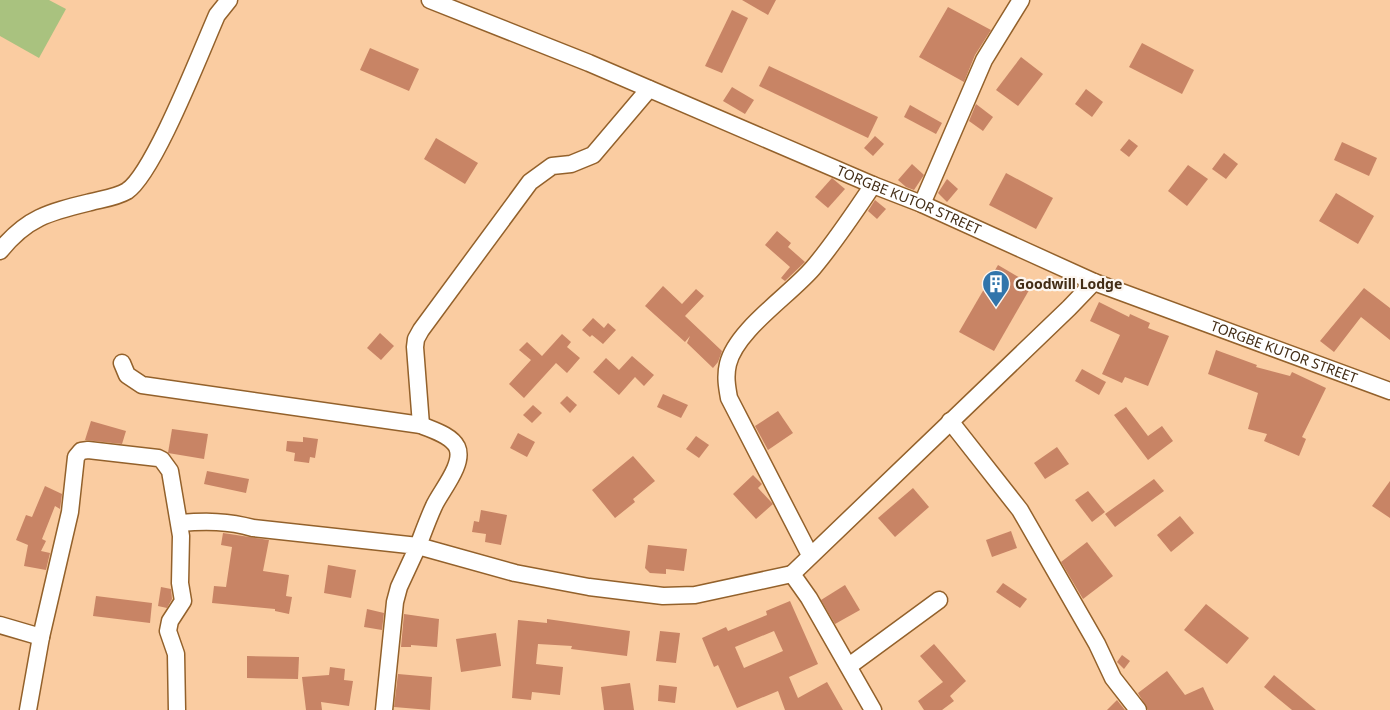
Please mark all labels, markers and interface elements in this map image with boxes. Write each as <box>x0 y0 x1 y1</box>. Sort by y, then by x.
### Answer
street label: TORGBE KUTOR STREET <box>834 161 985 239</box>
building icon: Goodwill Lodge <box>981 269 1011 308</box>
place label: Goodwill Lodge <box>1015 274 1122 293</box>
street label: TORGBE KUTOR STREET <box>1208 316 1360 387</box>

